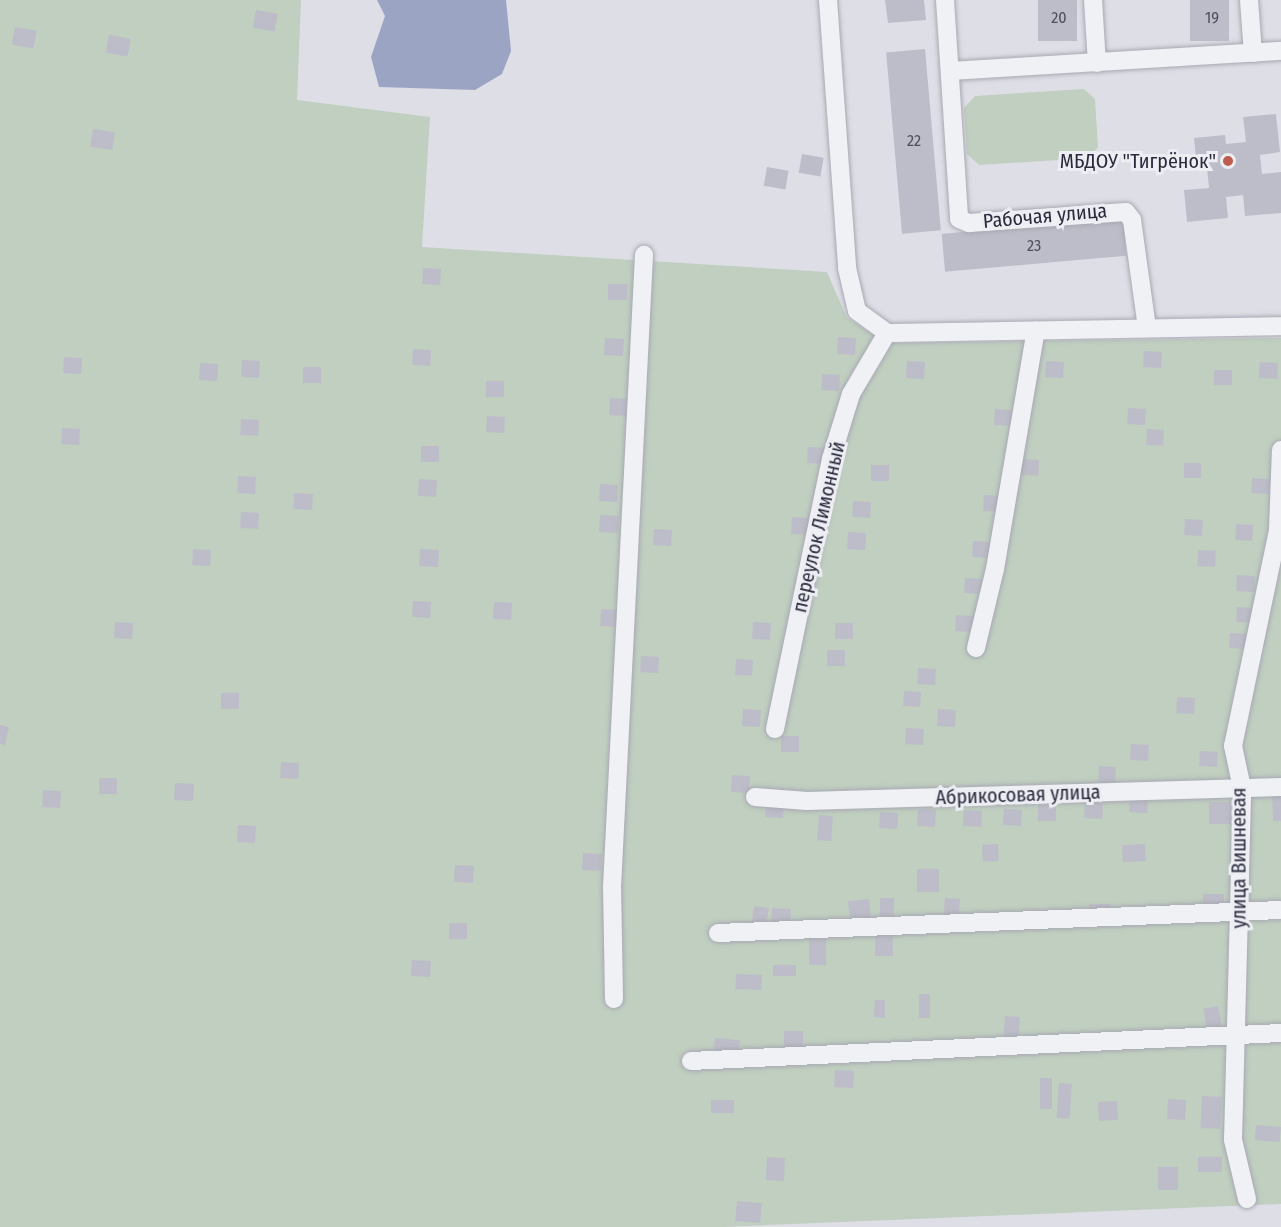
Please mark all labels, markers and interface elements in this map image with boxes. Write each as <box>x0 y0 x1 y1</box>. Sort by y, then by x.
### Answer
house number: 20 <box>1051 8 1067 28</box>
house number: 19 <box>1205 8 1219 28</box>
house number: 22 <box>907 131 921 151</box>
place label: МБДОУ "Тигрёнок" <box>1060 149 1216 173</box>
marker: МБДОУ "Тигрёнок" <box>1221 154 1235 168</box>
street label: Рабочая улица <box>982 199 1108 233</box>
house number: 23 <box>1027 236 1041 256</box>
street label: переулок Лимонный <box>788 439 850 615</box>
street label: Абрикосовая улица <box>935 780 1101 810</box>
street label: улица Вишневая <box>1227 788 1251 928</box>

